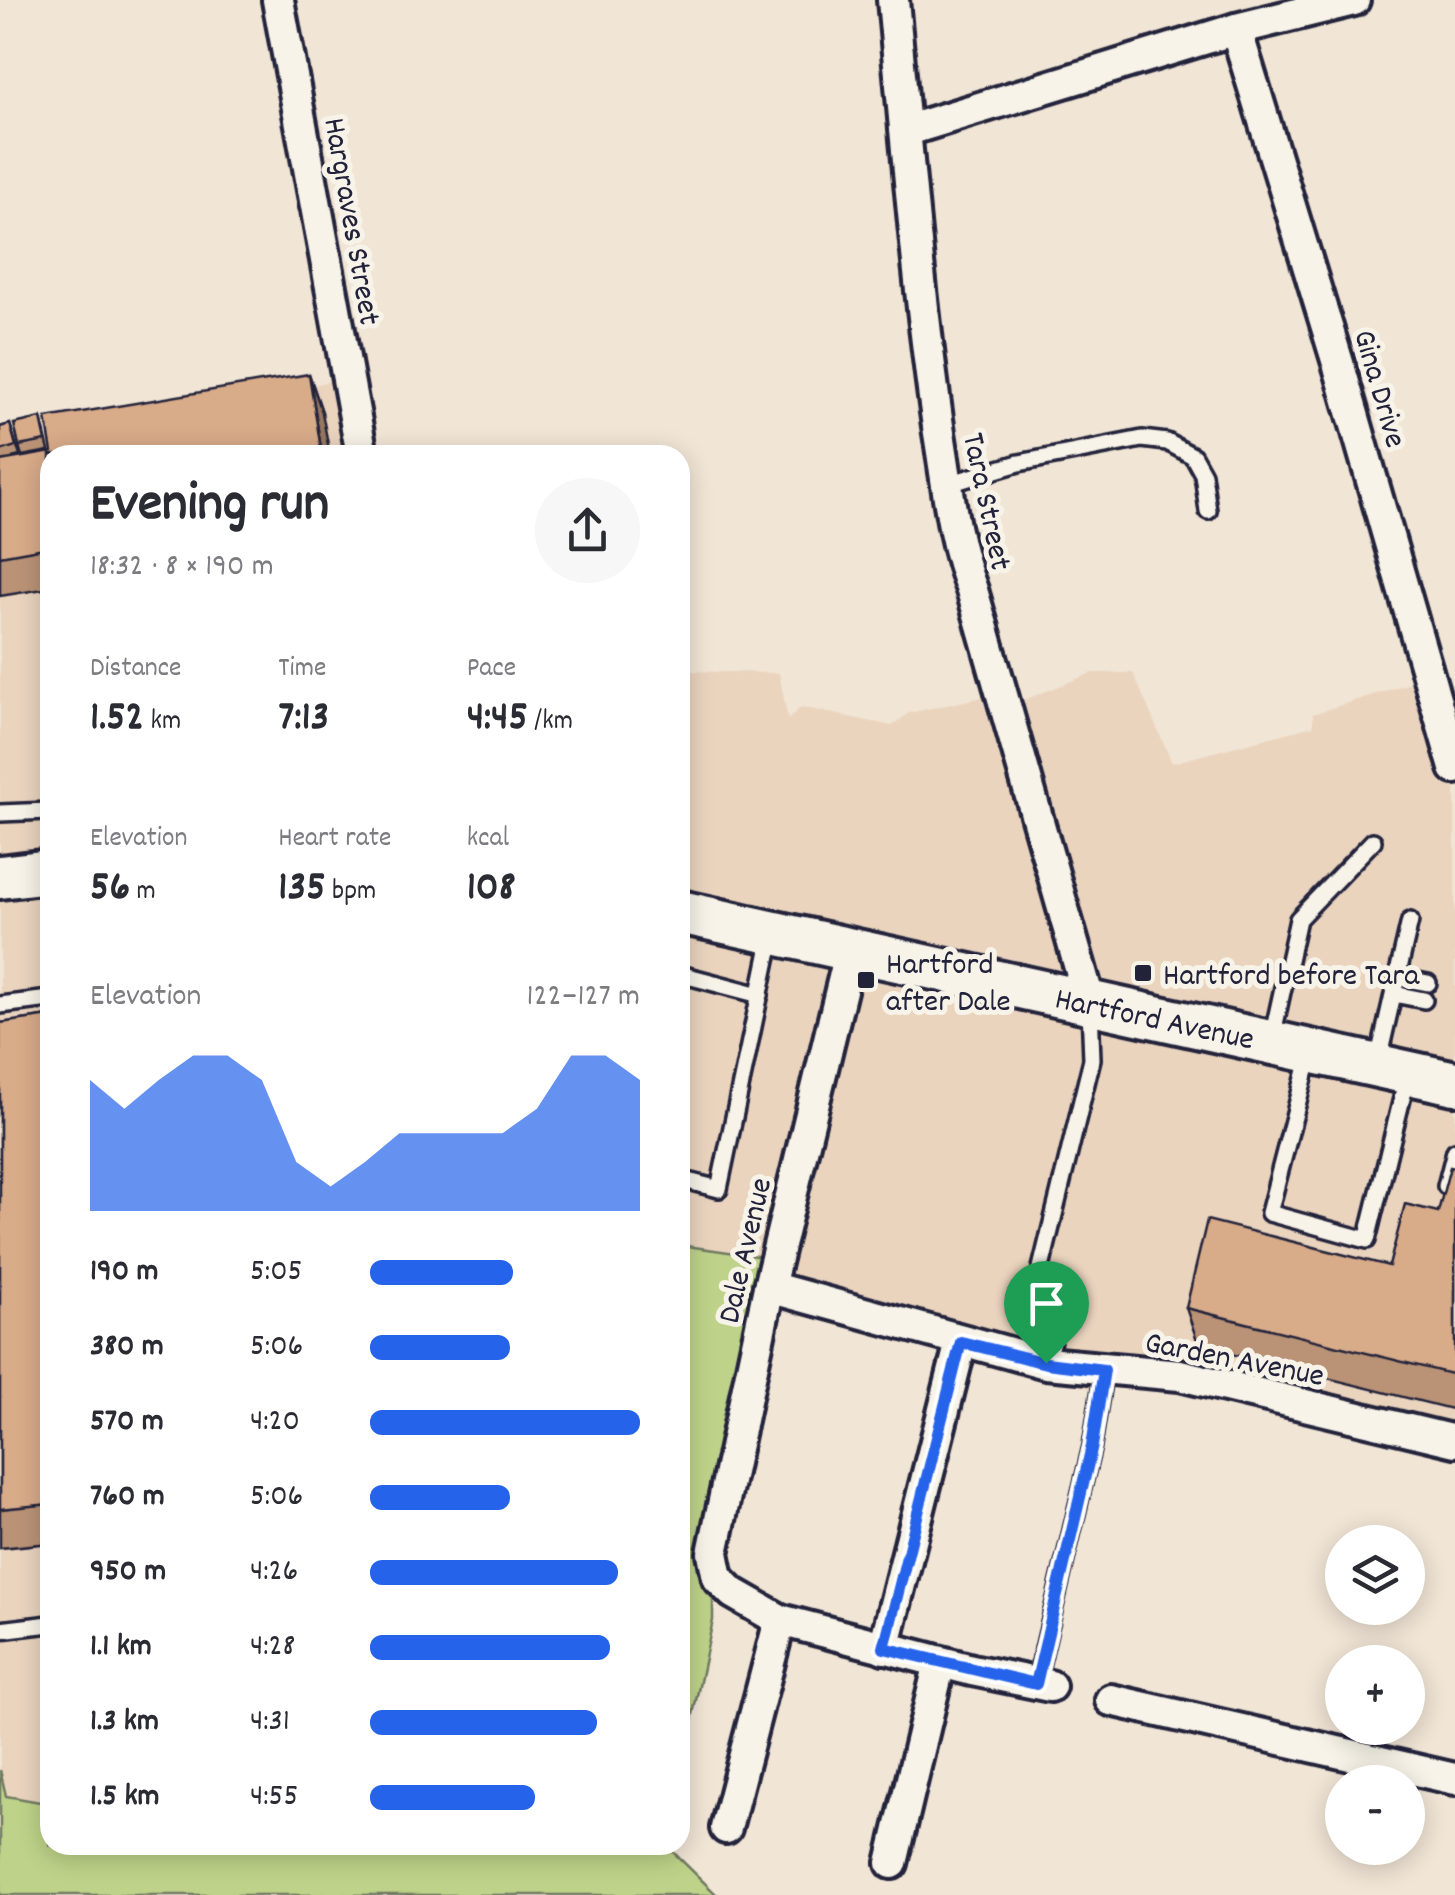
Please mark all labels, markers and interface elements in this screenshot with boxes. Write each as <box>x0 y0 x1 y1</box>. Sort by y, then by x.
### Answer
street label: Hargraves Street <box>308 114 390 330</box>
street label: Gina Drive <box>1338 325 1416 454</box>
street label: Tara Street <box>947 429 1021 575</box>
text: Evening run <box>90 468 329 547</box>
button: share <box>535 478 640 583</box>
text: 18:32 · 8 × 190 m <box>90 545 274 591</box>
text: Distance <box>90 650 181 690</box>
text: Time <box>278 650 326 690</box>
text: Pace <box>467 650 516 690</box>
text: 1.52 <box>90 690 144 750</box>
text: 7:13 <box>278 690 329 750</box>
text: 4:45 <box>467 690 528 750</box>
text: km <box>144 703 181 743</box>
text: /km <box>528 703 573 743</box>
text: Elevation <box>90 820 187 860</box>
text: Heart rate <box>278 820 391 860</box>
text: kcal <box>467 820 509 860</box>
text: 56 <box>90 860 130 920</box>
text: 135 <box>278 860 326 920</box>
text: 108 <box>467 860 516 920</box>
text: m <box>130 873 156 913</box>
text: bpm <box>326 873 376 913</box>
place label: Hartford after Dale <box>886 944 1011 1027</box>
place label: Hartford before Tara <box>1163 955 1420 1001</box>
marker: Hartford before Tara <box>1132 962 1154 984</box>
marker: Hartford after Dale <box>855 969 877 991</box>
text: Elevation <box>90 975 201 1021</box>
text: 122–127 m <box>527 975 640 1021</box>
street label: Hartford Avenue <box>1050 978 1258 1065</box>
street label: Dale Avenue <box>709 1174 787 1328</box>
text: 190 m <box>90 1250 158 1296</box>
text: 5:05 <box>250 1250 302 1296</box>
pin <box>1004 1261 1089 1364</box>
icon: arrive <box>1019 1276 1074 1331</box>
street label: Garden Avenue <box>1140 1322 1328 1402</box>
text: 380 m <box>90 1325 164 1371</box>
text: 5:06 <box>250 1325 303 1371</box>
text: 570 m <box>90 1400 164 1446</box>
text: 4:20 <box>250 1400 300 1446</box>
text: 760 m <box>90 1475 165 1521</box>
text: 5:06 <box>250 1475 303 1521</box>
map controls <box>1325 1525 1425 1865</box>
button: layers <box>1325 1525 1425 1625</box>
text: 950 m <box>90 1550 166 1596</box>
text: 4:26 <box>250 1550 298 1596</box>
text: 1.1 km <box>90 1625 152 1671</box>
text: 4:28 <box>250 1625 295 1671</box>
button: + <box>1325 1645 1425 1745</box>
text: 1.3 km <box>90 1700 159 1746</box>
text: 4:31 <box>250 1700 290 1746</box>
button: − <box>1325 1765 1425 1865</box>
text: 1.5 km <box>90 1775 160 1821</box>
text: 4:55 <box>250 1775 298 1821</box>

